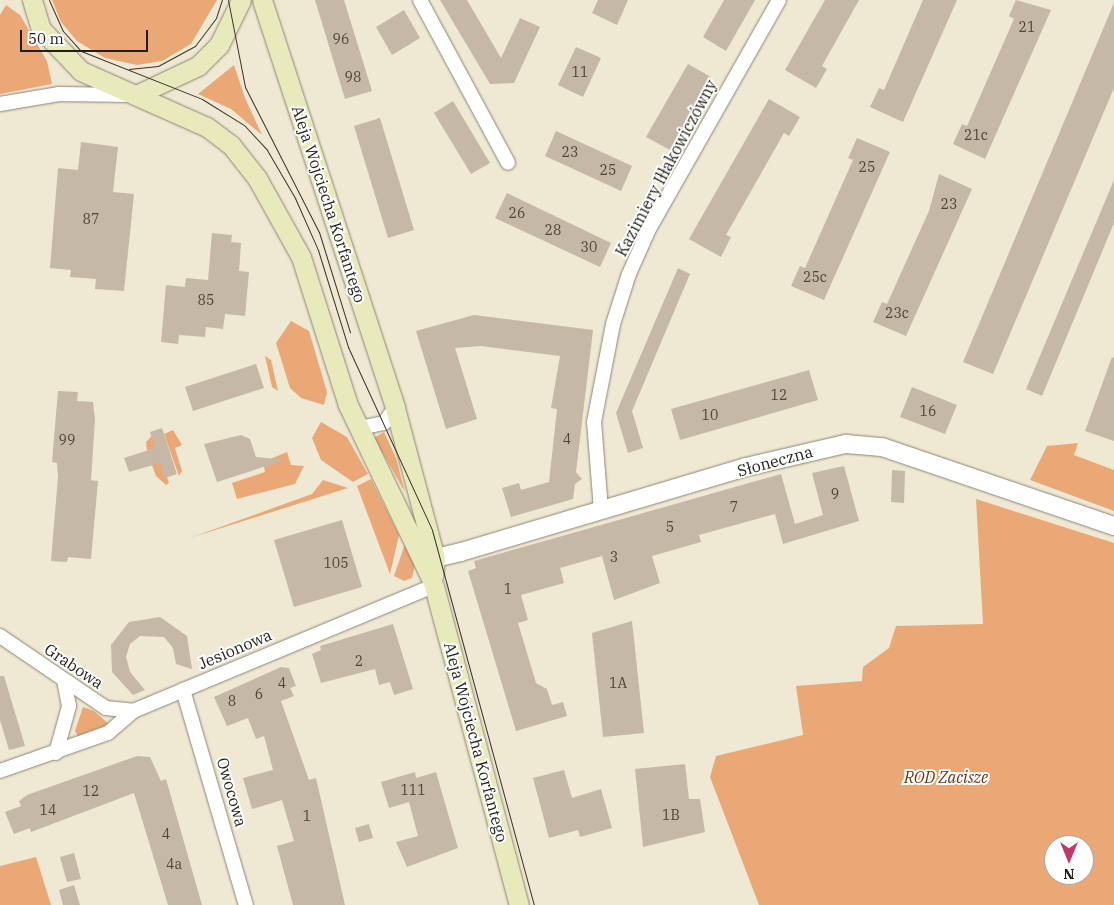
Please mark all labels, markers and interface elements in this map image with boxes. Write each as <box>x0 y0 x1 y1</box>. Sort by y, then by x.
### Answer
house number: 21 <box>1019 19 1035 35</box>
scale bar <box>22 20 150 52</box>
text: 50 m <box>28 29 64 48</box>
house number: 96 <box>333 31 349 47</box>
house number: 11 <box>572 64 588 80</box>
house number: 98 <box>345 69 361 85</box>
street label: Kazimiery Iłłakowiczówny <box>611 76 721 260</box>
street label: Aleja Wojciecha Korfantego <box>288 103 370 305</box>
house number: 21c <box>964 127 988 143</box>
house number: 23 <box>562 144 578 160</box>
house number: 25 <box>859 159 875 175</box>
house number: 25 <box>600 162 616 178</box>
house number: 23 <box>941 196 957 212</box>
house number: 26 <box>509 205 525 221</box>
house number: 87 <box>83 211 99 227</box>
house number: 28 <box>545 222 561 238</box>
house number: 30 <box>581 239 597 255</box>
house number: 25c <box>803 269 827 285</box>
house number: 85 <box>198 292 214 308</box>
house number: 23c <box>885 305 909 321</box>
house number: 12 <box>771 387 787 403</box>
house number: 16 <box>920 403 936 419</box>
house number: 10 <box>702 407 718 423</box>
house number: 4 <box>563 431 571 447</box>
house number: 99 <box>59 432 75 448</box>
street label: Słoneczna <box>735 442 815 480</box>
house number: 9 <box>831 486 839 502</box>
house number: 7 <box>730 499 738 515</box>
house number: 5 <box>666 519 674 535</box>
house number: 3 <box>610 549 618 565</box>
house number: 105 <box>323 555 349 571</box>
house number: 1 <box>504 581 512 597</box>
street label: Jesionowa <box>195 625 275 673</box>
street label: Grabowa <box>41 639 107 693</box>
street label: Aleja Wojciecha Korfantego <box>440 640 512 844</box>
house number: 2 <box>355 653 363 669</box>
house number: 4 <box>278 675 286 691</box>
house number: 1A <box>609 675 627 691</box>
house number: 6 <box>255 686 263 702</box>
house number: 8 <box>228 693 236 709</box>
street label: Owocowa <box>213 755 251 829</box>
park label: ROD Zacisze <box>904 767 988 787</box>
house number: 111 <box>400 782 426 798</box>
house number: 12 <box>83 783 99 799</box>
house number: 14 <box>40 802 56 818</box>
house number: 1B <box>662 807 680 823</box>
house number: 1 <box>303 808 311 824</box>
house number: 4 <box>162 826 170 842</box>
north arrow <box>1044 835 1094 885</box>
house number: 4a <box>166 856 182 872</box>
text: N <box>1063 865 1075 883</box>

